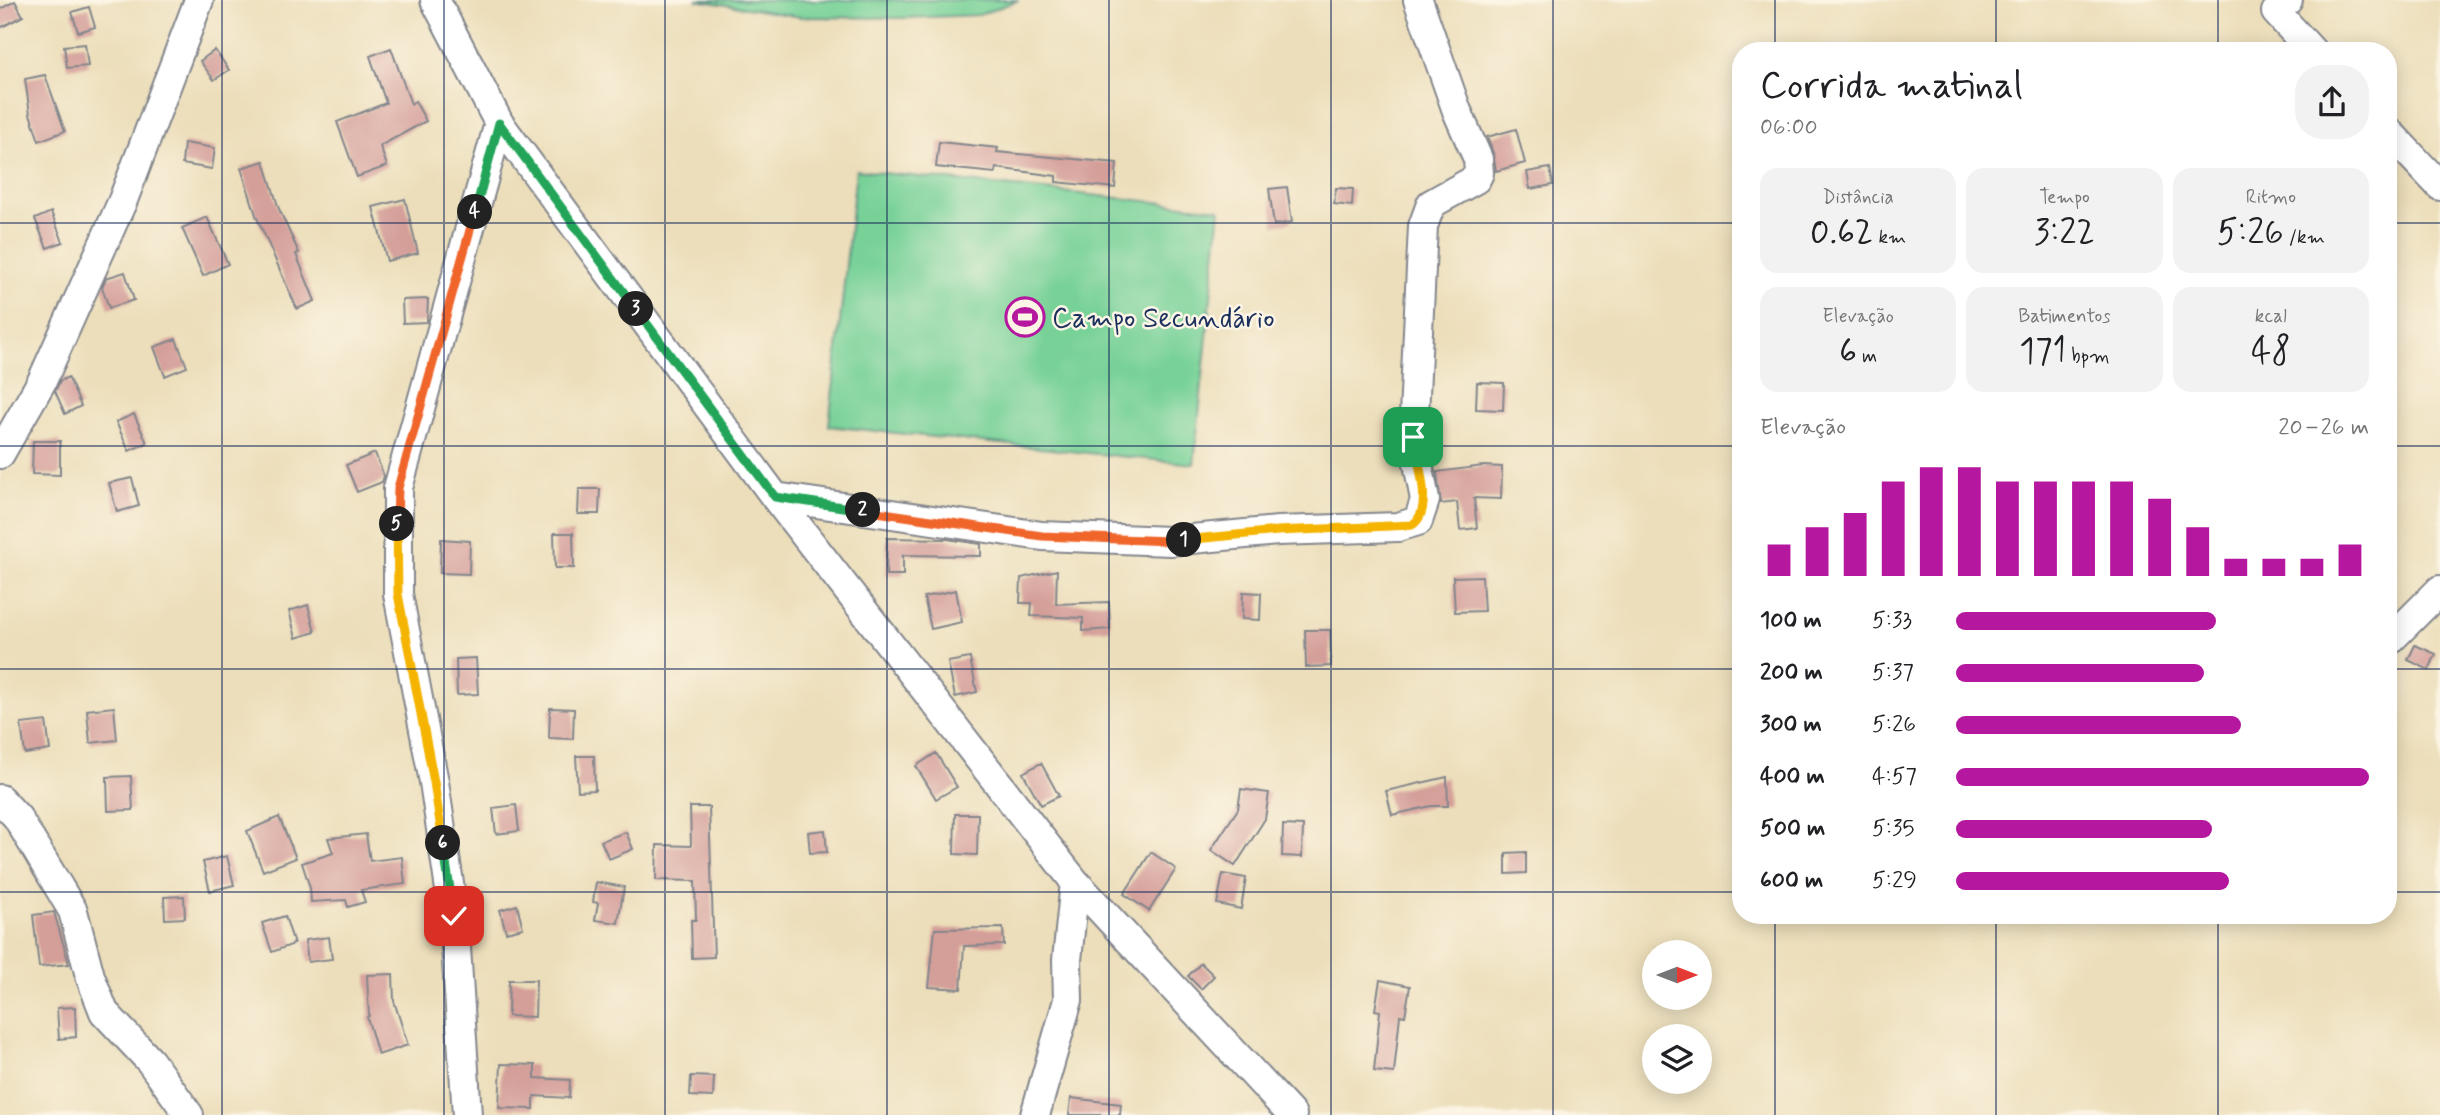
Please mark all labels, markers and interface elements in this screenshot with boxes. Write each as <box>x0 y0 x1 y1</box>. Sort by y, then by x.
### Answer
text: Corrida matinal <box>1760 62 2023 111</box>
button: share <box>2295 65 2369 139</box>
text: 06:00 <box>1760 113 1818 143</box>
text: Distância <box>1822 185 1894 210</box>
text: Tempo <box>2039 185 2090 210</box>
text: Ritmo <box>2246 185 2296 210</box>
pin: 4 <box>458 194 492 230</box>
text: 4 <box>469 199 480 224</box>
text: 0.62 <box>1810 210 1873 256</box>
text: 3:22 <box>2034 210 2095 256</box>
text: 5:26 <box>2217 210 2284 256</box>
text: km <box>1873 225 1906 250</box>
text: /km <box>2284 225 2325 250</box>
pin: 3 <box>618 292 654 326</box>
text: 3 <box>631 296 640 321</box>
sports icon: Campo Secundário <box>1004 296 1046 338</box>
place label: Campo Secundário <box>1052 301 1275 338</box>
text: Elevação <box>1823 304 1894 329</box>
text: Batimentos <box>2018 304 2111 329</box>
text: kcal <box>2255 304 2287 329</box>
text: 6 <box>1839 329 1857 375</box>
text: 171 <box>2019 329 2066 375</box>
text: 48 <box>2251 329 2291 375</box>
text: m <box>1857 344 1877 369</box>
text: bpm <box>2066 344 2110 369</box>
pin <box>1383 407 1443 467</box>
text: Elevação <box>1760 413 1846 443</box>
text: 20–26 m <box>2278 413 2369 443</box>
icon: arrive <box>1394 418 1432 456</box>
pin: 2 <box>846 492 880 528</box>
text: 2 <box>858 497 867 522</box>
pin: 5 <box>380 506 414 542</box>
text: 5 <box>391 511 402 536</box>
pin: 1 <box>1166 522 1202 558</box>
text: 1 <box>1179 527 1188 552</box>
text: 100 m <box>1760 606 1822 636</box>
text: 5:33 <box>1872 606 1912 636</box>
text: 200 m <box>1760 658 1823 688</box>
text: 5:37 <box>1872 658 1914 688</box>
text: 300 m <box>1760 710 1822 740</box>
text: 5:26 <box>1872 710 1916 740</box>
text: 400 m <box>1760 762 1825 792</box>
text: 4:57 <box>1872 762 1917 792</box>
text: 500 m <box>1760 814 1825 844</box>
text: 5:35 <box>1872 814 1915 844</box>
pin: 6 <box>426 826 460 860</box>
text: 6 <box>438 830 447 855</box>
text: 600 m <box>1760 866 1823 896</box>
text: 5:29 <box>1872 866 1917 896</box>
pin <box>424 886 484 946</box>
icon: check <box>435 897 473 935</box>
north arrow <box>1642 940 1712 1010</box>
map controls <box>1642 940 1712 1094</box>
button: layers <box>1642 1024 1712 1094</box>

